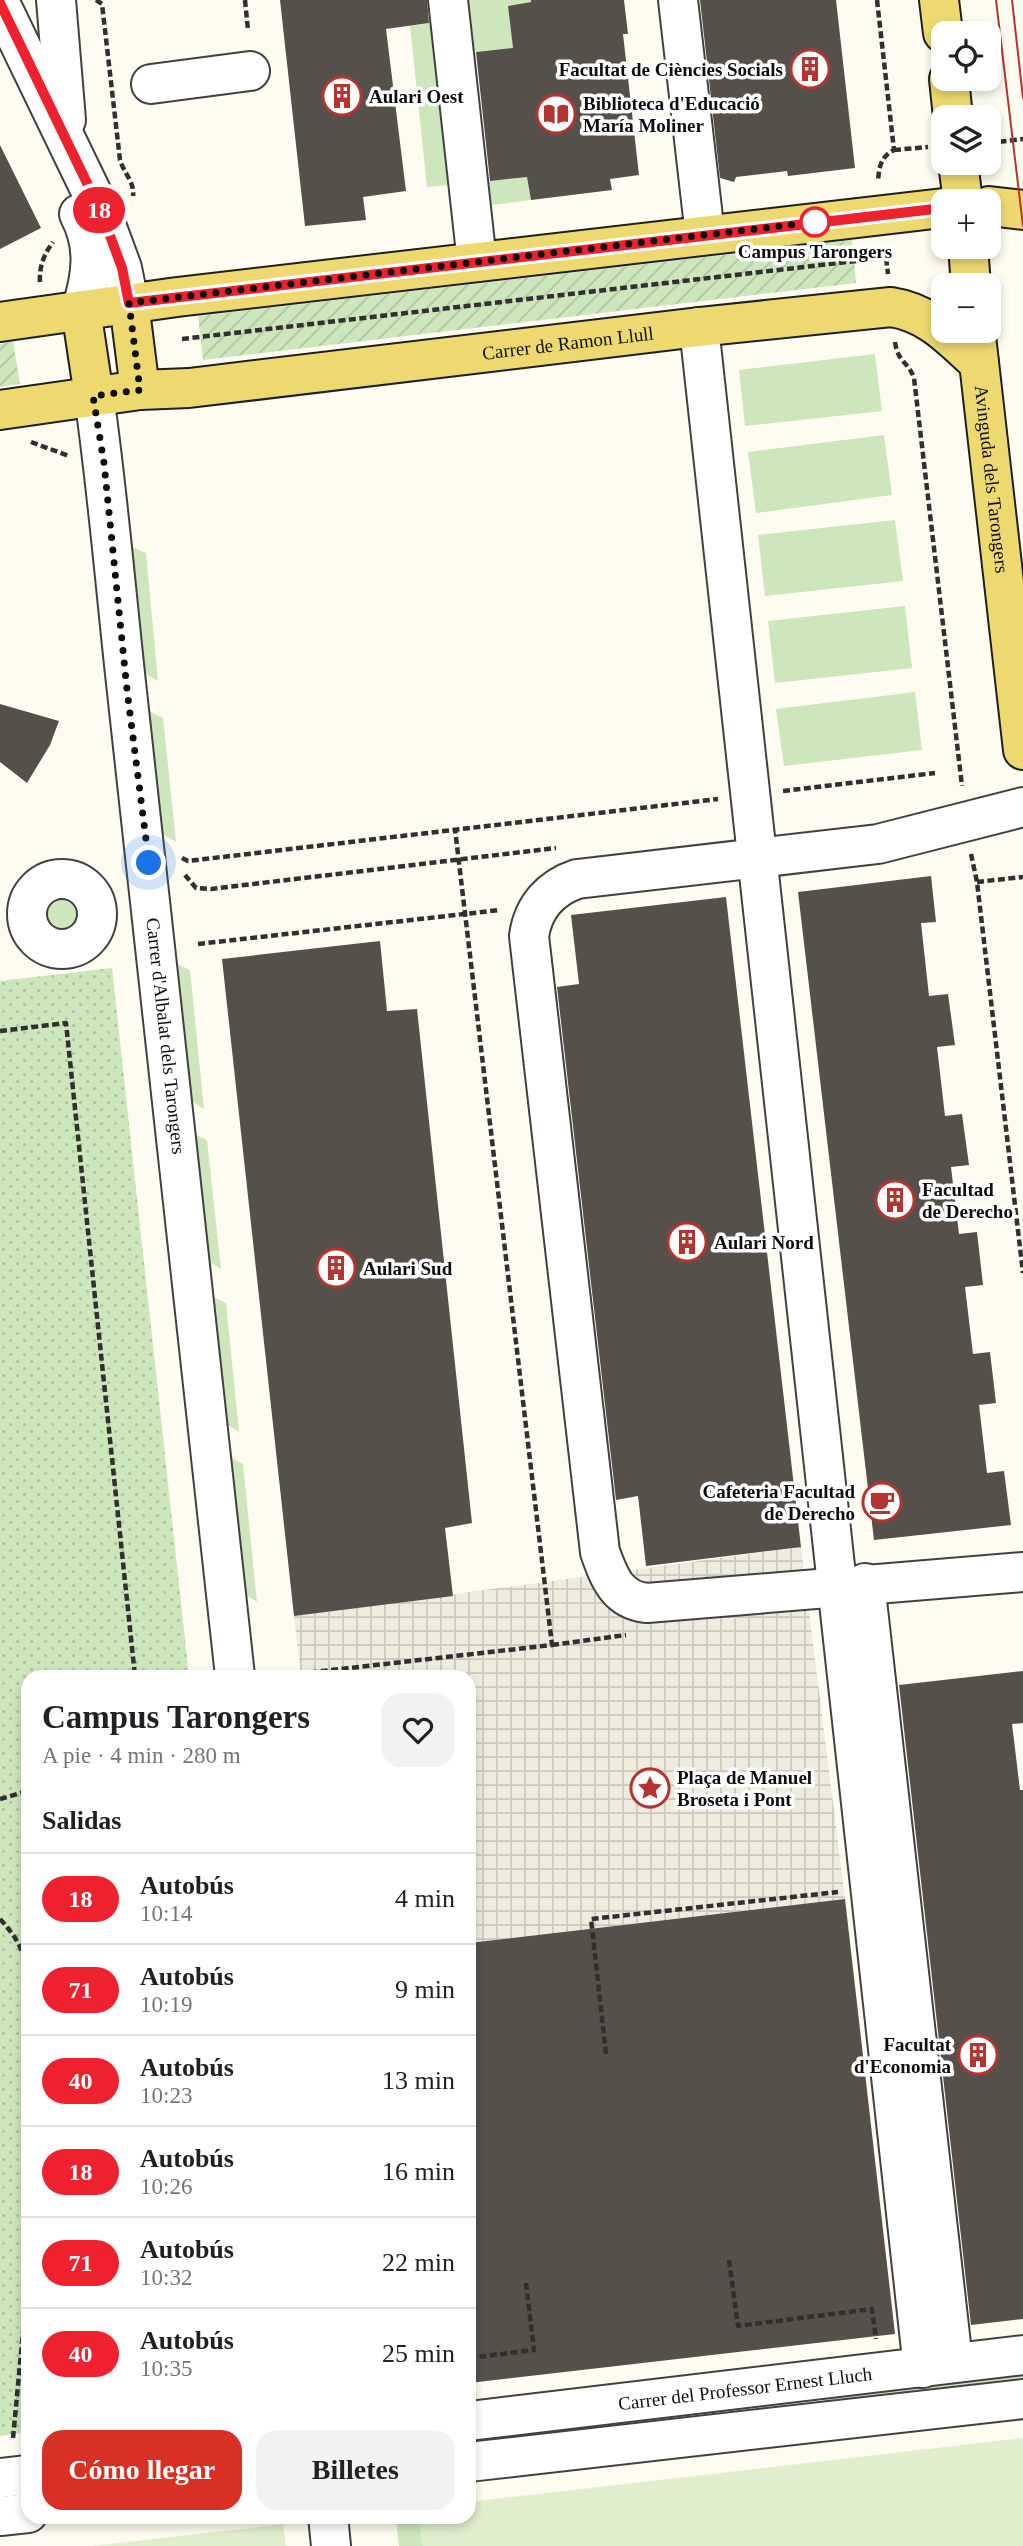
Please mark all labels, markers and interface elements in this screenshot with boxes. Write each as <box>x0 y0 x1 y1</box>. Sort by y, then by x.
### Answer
map controls <box>931 21 1001 343</box>
button: locate <box>931 21 1001 91</box>
building icon: Facultat de Ciències Socials <box>789 48 831 90</box>
place label: Facultat de Ciències Socials <box>559 59 783 80</box>
building icon: Aulari Oest <box>321 75 363 117</box>
place label: Aulari Oest <box>369 86 464 107</box>
library icon: Biblioteca d'Educació María Moliner <box>535 93 577 135</box>
place label: Biblioteca d'Educació María Moliner <box>583 93 760 136</box>
button: layers <box>931 105 1001 175</box>
line badge: 18 <box>68 187 130 233</box>
button: + <box>931 189 1001 259</box>
text: 18 <box>87 197 111 223</box>
marker: Campus Tarongers <box>800 207 830 237</box>
place label: Campus Tarongers <box>738 241 892 262</box>
button: − <box>931 273 1001 343</box>
street label: Carrer de Ramon Llull <box>481 322 655 363</box>
street label: Avinguda dels Tarongers <box>971 384 1013 574</box>
your location <box>131 845 166 880</box>
street label: Carrer d'Albalat dels Tarongers <box>143 917 190 1155</box>
building icon: Facultad de Derecho <box>874 1179 916 1221</box>
place label: Facultad de Derecho <box>922 1179 1013 1222</box>
building icon: Aulari Nord <box>666 1221 708 1263</box>
place label: Aulari Nord <box>714 1232 814 1253</box>
building icon: Aulari Sud <box>315 1247 357 1289</box>
place label: Aulari Sud <box>363 1258 453 1279</box>
place label: Cafeteria Facultad de Derecho <box>703 1481 855 1524</box>
cafe icon: Cafeteria Facultad de Derecho <box>861 1481 903 1523</box>
button: heart <box>381 1693 455 1767</box>
text: Campus Tarongers <box>42 1699 310 1735</box>
text: A pie · 4 min · 280 m <box>42 1743 241 1768</box>
place icon: Plaça de Manuel Broseta i Pont <box>629 1767 671 1809</box>
place label: Plaça de Manuel Broseta i Pont <box>677 1767 812 1810</box>
text: Salidas <box>42 1806 122 1835</box>
text: Autobús <box>140 1871 234 1900</box>
text: 4 min <box>395 1884 455 1913</box>
text: 18 <box>69 1886 93 1912</box>
text: 10:14 <box>140 1901 192 1926</box>
text: Autobús <box>140 1962 234 1991</box>
text: 9 min <box>395 1975 455 2004</box>
text: 71 <box>69 1977 93 2003</box>
text: 10:19 <box>140 1992 192 2017</box>
place label: Facultat d'Economia <box>854 2034 952 2077</box>
building icon: Facultat d'Economia <box>957 2034 999 2076</box>
text: Autobús <box>140 2053 234 2082</box>
text: 13 min <box>382 2066 455 2095</box>
text: 40 <box>69 2068 93 2094</box>
text: 10:23 <box>140 2083 192 2108</box>
text: Autobús <box>140 2144 234 2173</box>
text: 16 min <box>382 2157 455 2186</box>
text: 18 <box>69 2159 93 2185</box>
text: 10:26 <box>140 2174 192 2199</box>
text: Autobús <box>140 2235 234 2264</box>
text: 22 min <box>382 2248 455 2277</box>
text: 71 <box>69 2250 93 2276</box>
text: 10:32 <box>140 2265 192 2290</box>
text: Autobús <box>140 2326 234 2355</box>
text: 25 min <box>382 2339 455 2368</box>
text: 40 <box>69 2341 93 2367</box>
text: 10:35 <box>140 2356 192 2381</box>
street label: Carrer del Professor Ernest Lluch <box>617 2363 874 2414</box>
button: Cómo llegar <box>42 2430 242 2510</box>
button: Billetes <box>256 2430 455 2510</box>

